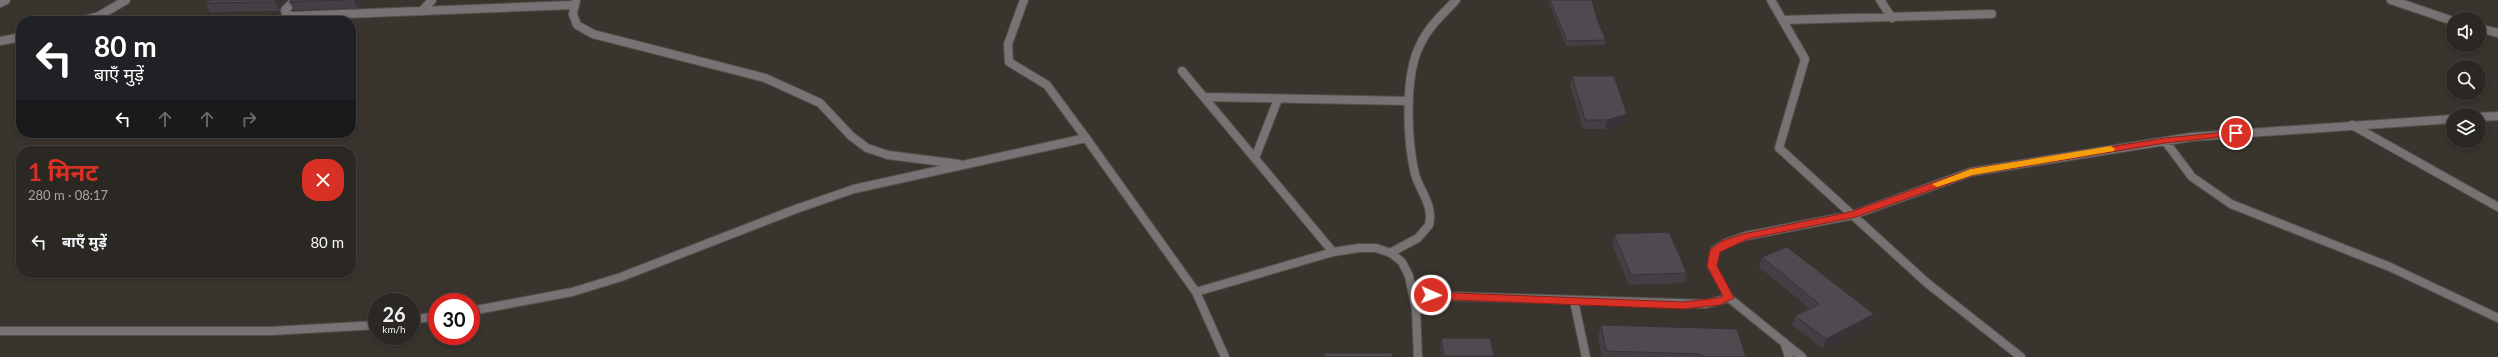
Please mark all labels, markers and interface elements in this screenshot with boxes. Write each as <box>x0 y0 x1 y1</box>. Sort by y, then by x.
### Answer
map controls <box>2446 12 2486 148</box>
button: sound <box>2446 12 2486 52</box>
text: 80 m <box>94 29 157 63</box>
icon: left <box>28 32 80 84</box>
button: search <box>2446 60 2486 100</box>
text: बाएँ मुड़ें <box>94 63 144 85</box>
icon: left <box>112 108 134 130</box>
icon: ahead <box>154 108 176 130</box>
icon: ahead <box>196 108 218 130</box>
icon: right <box>238 108 260 130</box>
button: layers <box>2446 108 2486 148</box>
pin <box>2219 116 2253 150</box>
icon: arrive <box>2225 122 2247 144</box>
text: 1 मिनट <box>28 157 98 186</box>
button: close <box>302 159 344 201</box>
text: 280 m · 08:17 <box>28 187 108 203</box>
icon: left <box>28 231 50 253</box>
text: बाएँ मुड़ें <box>62 232 107 250</box>
text: 80 m <box>310 233 344 251</box>
position arrow <box>1410 274 1452 316</box>
speed limit sign: 30 <box>428 293 480 345</box>
text: 26 <box>382 302 406 326</box>
text: km/h <box>382 323 406 335</box>

